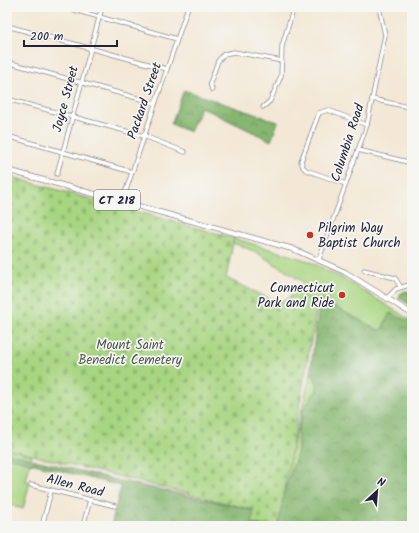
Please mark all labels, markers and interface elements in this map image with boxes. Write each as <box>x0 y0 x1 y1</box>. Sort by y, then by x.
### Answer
scale bar <box>24 22 117 48</box>
text: 200 m <box>30 27 64 46</box>
street label: Packard Street <box>122 59 168 142</box>
street label: Joyce Street <box>47 63 85 135</box>
street label: Columbia Road <box>326 101 371 185</box>
road number: CT 218 <box>94 190 140 210</box>
place label: Pilgrim Way Baptist Church <box>318 218 401 254</box>
marker: Pilgrim Way Baptist Church <box>305 230 315 240</box>
place label: Connecticut Park and Ride <box>257 278 335 314</box>
marker: Connecticut Park and Ride <box>337 290 347 300</box>
park label: Mount Saint Benedict Cemetery <box>78 335 183 371</box>
street label: Allen Road <box>44 469 106 503</box>
north arrow <box>357 471 397 511</box>
text: N <box>374 473 388 493</box>

